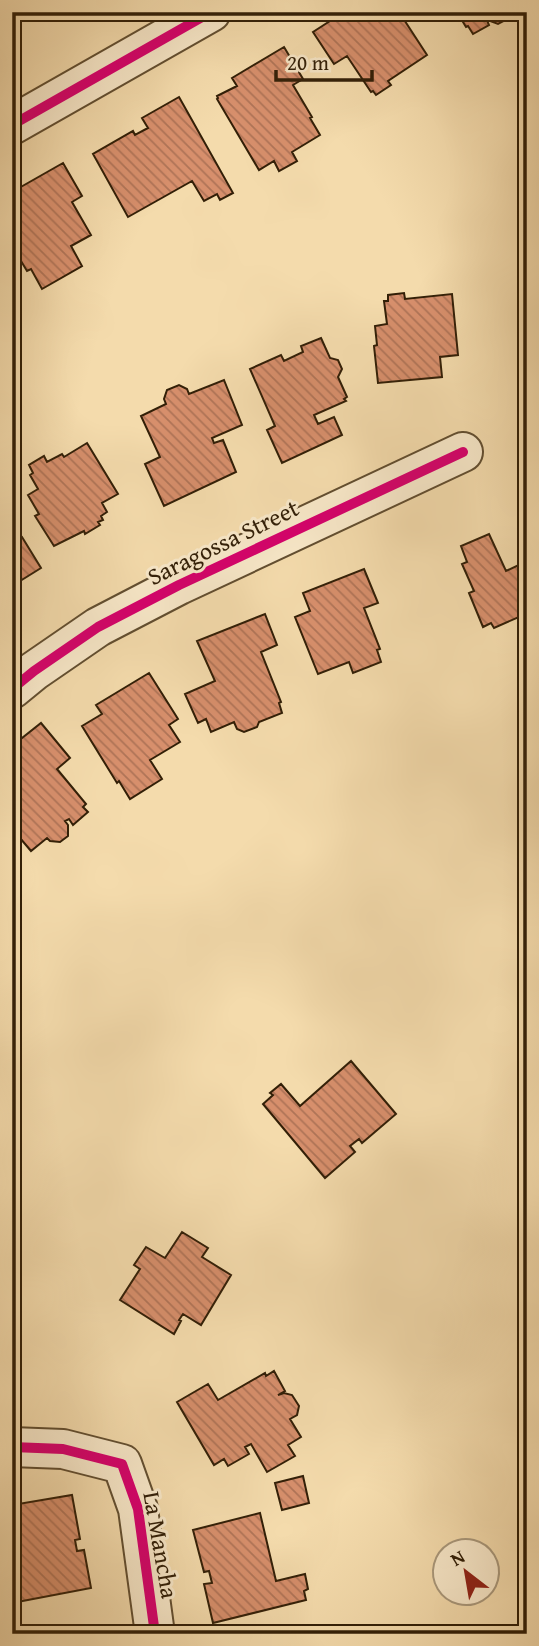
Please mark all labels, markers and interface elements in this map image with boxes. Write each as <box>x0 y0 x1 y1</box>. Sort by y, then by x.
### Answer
scale bar <box>276 38 373 82</box>
text: 20 m <box>287 47 329 78</box>
street label: Saragossa Street <box>141 490 305 594</box>
street label: La Mancha <box>134 1489 188 1602</box>
north arrow <box>430 1538 500 1608</box>
text: N <box>445 1542 470 1573</box>

